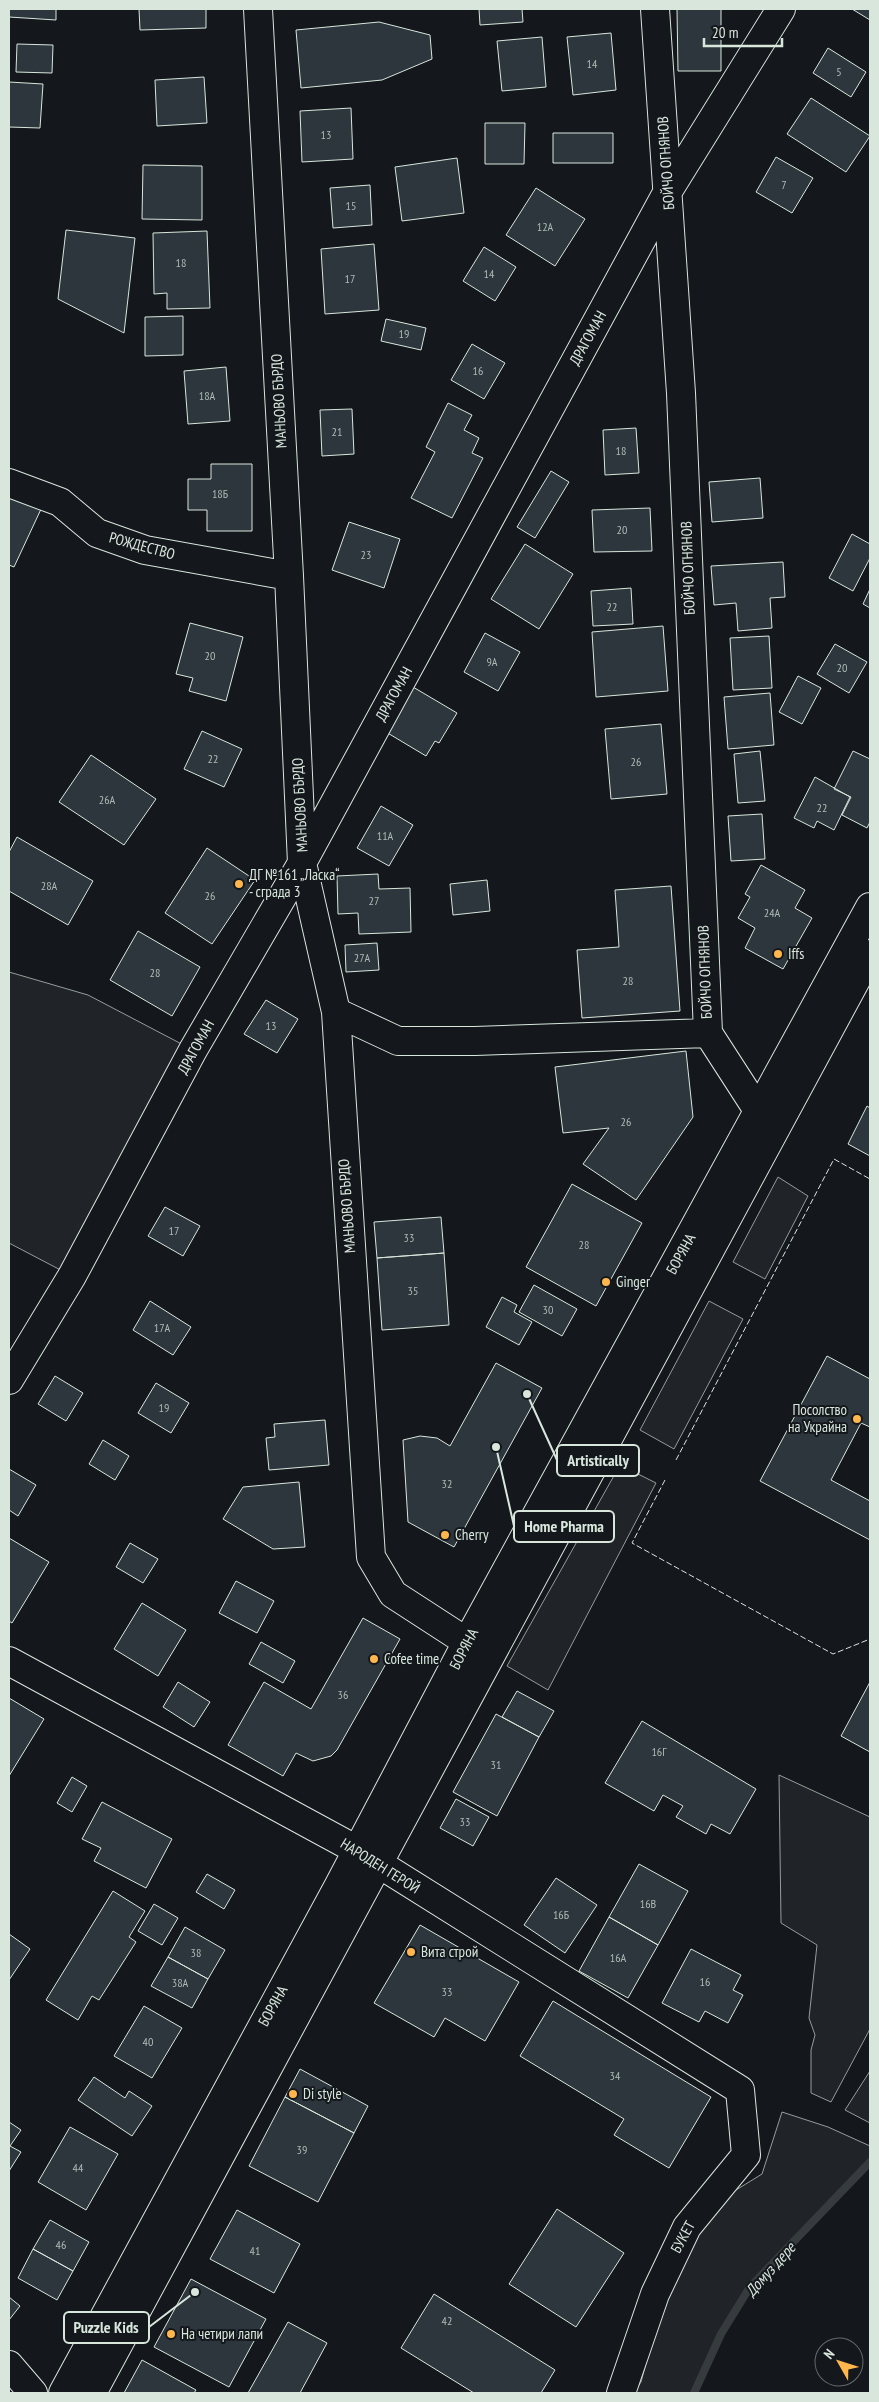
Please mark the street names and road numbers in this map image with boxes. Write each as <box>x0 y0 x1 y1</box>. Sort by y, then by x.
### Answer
street label: БОЙЧО ОГНЯНОВ <box>653 116 678 210</box>
street label: ДРАГОМАН <box>565 307 610 368</box>
street label: МАНЬОВО БЪРДО <box>267 353 290 449</box>
street label: БОЙЧО ОГНЯНОВ <box>676 521 699 615</box>
street label: РОЖДЕСТВО <box>107 528 177 563</box>
street label: ДРАГОМАН <box>371 663 416 724</box>
street label: МАНЬОВО БЪРДО <box>288 757 311 853</box>
street label: БОЙЧО ОГНЯНОВ <box>693 925 716 1019</box>
street label: ДРАГОМАН <box>173 1016 218 1077</box>
street label: МАНЬОВО БЪРДО <box>334 1158 359 1254</box>
street label: БОРЯНА <box>662 1229 700 1277</box>
street label: БОРЯНА <box>445 1624 483 1673</box>
street label: НАРОДЕН ГЕРОЙ <box>337 1834 423 1897</box>
street label: БОРЯНА <box>254 1981 292 2029</box>
street label: БУКЕТ <box>666 2217 699 2256</box>

